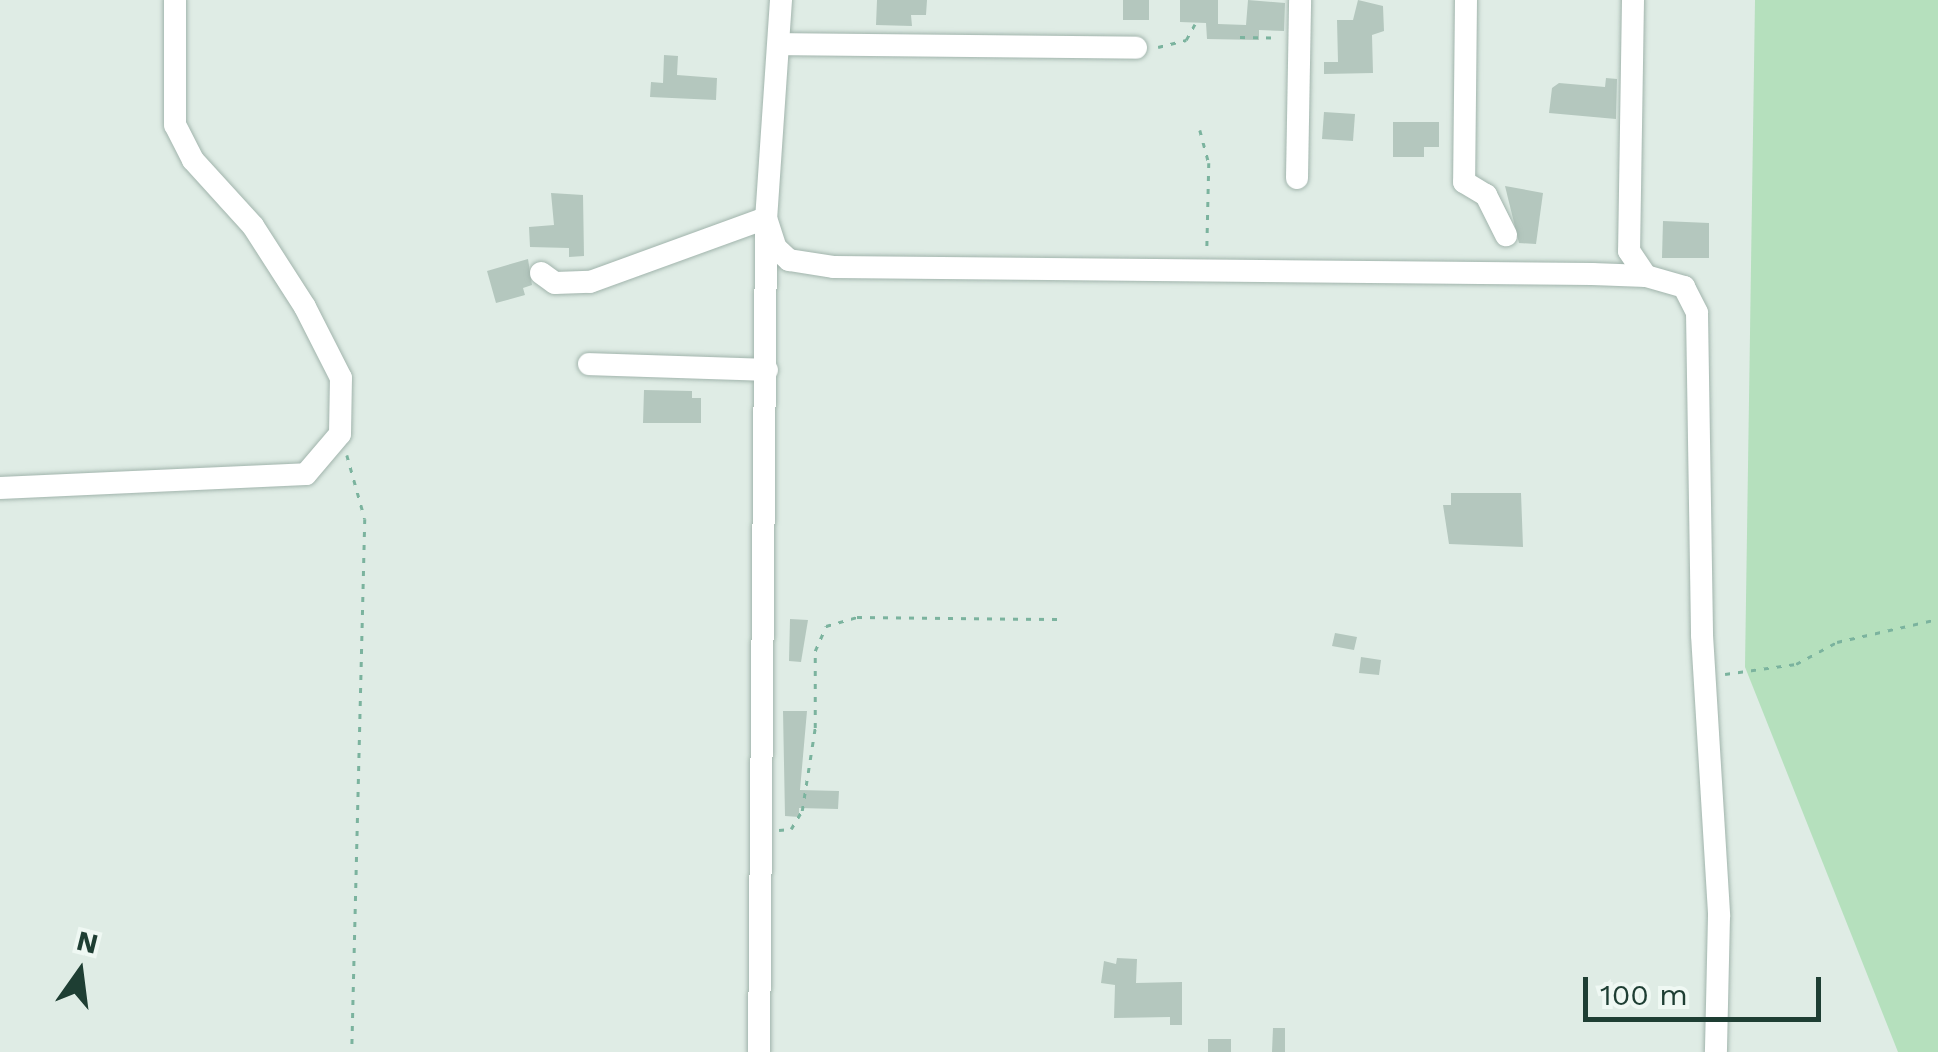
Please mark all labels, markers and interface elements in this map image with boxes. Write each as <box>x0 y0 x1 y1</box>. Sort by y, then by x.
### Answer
north arrow <box>30 922 130 1022</box>
text: N <box>73 924 101 961</box>
scale bar <box>1588 957 1826 1019</box>
text: 100 m <box>1600 977 1688 1012</box>

